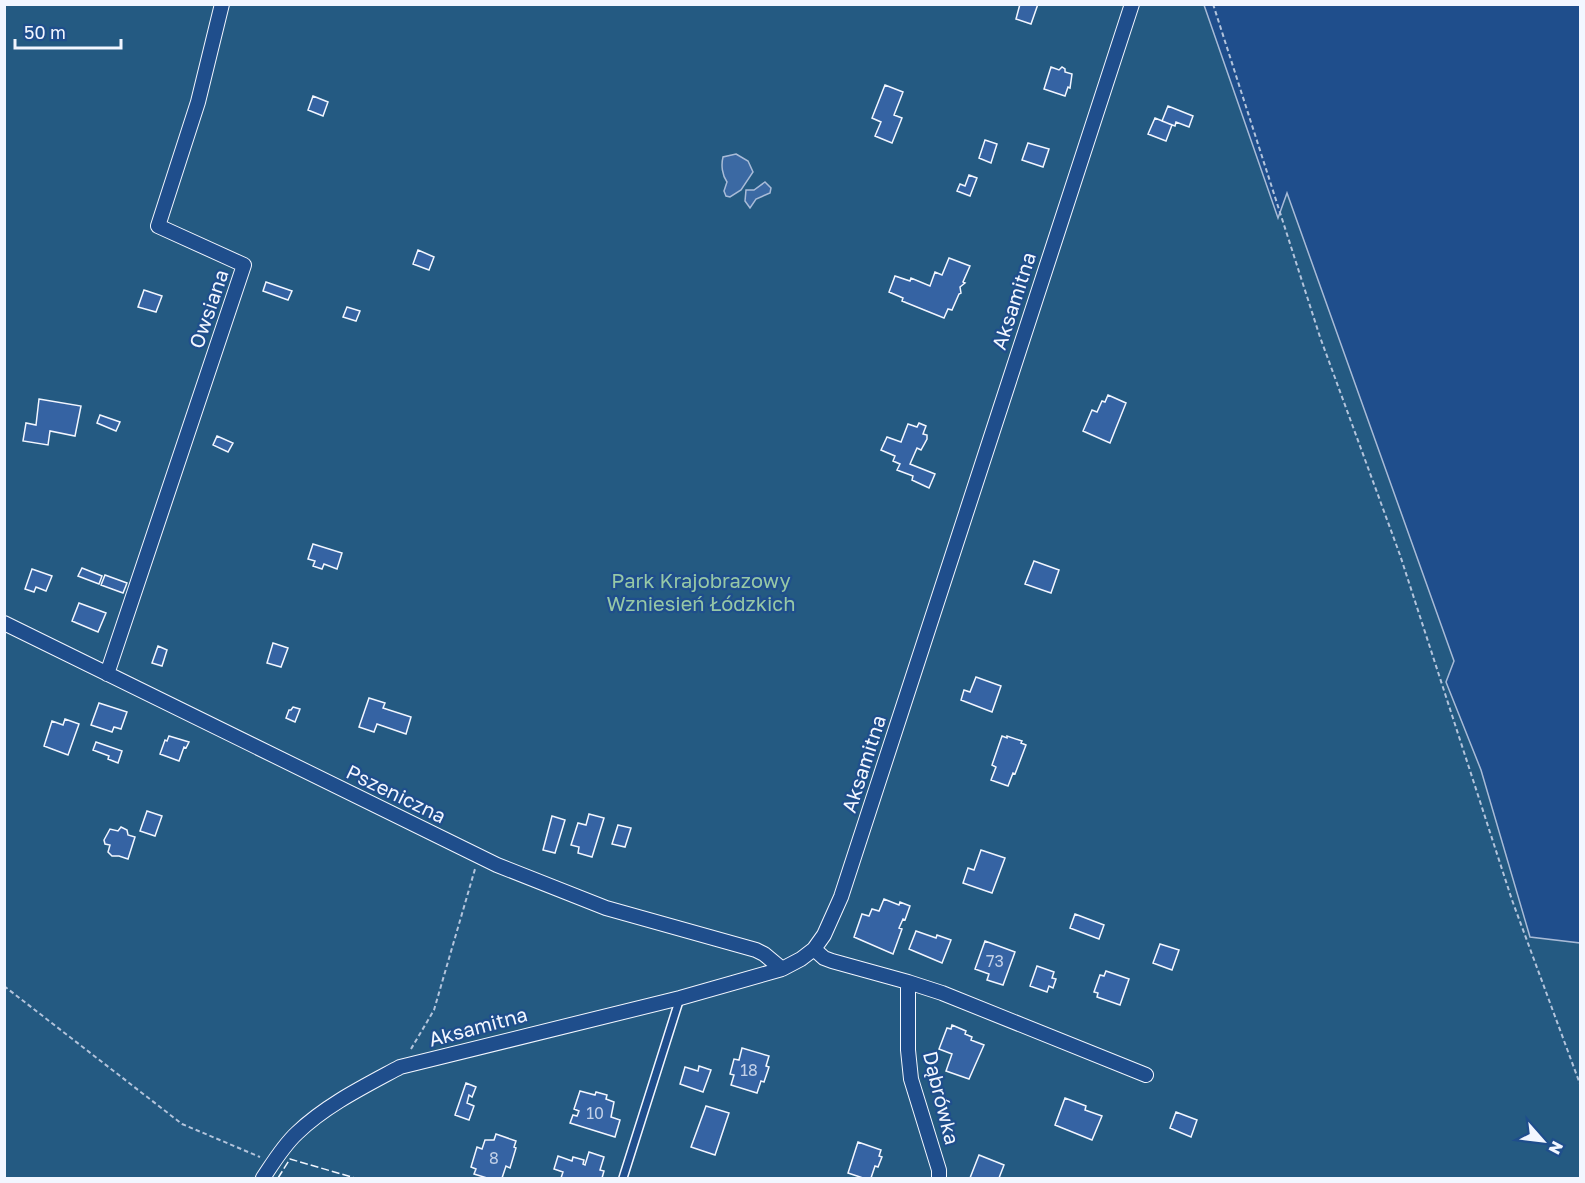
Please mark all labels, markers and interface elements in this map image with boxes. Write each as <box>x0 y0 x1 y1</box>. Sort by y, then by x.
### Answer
scale bar <box>15 12 122 50</box>
text: 50 m <box>24 21 66 43</box>
street label: Aksamitna <box>986 249 1040 353</box>
street label: Owsiana <box>183 266 233 351</box>
park label: Park Krajobrazowy Wzniesień Łódzkich <box>606 568 796 615</box>
street label: Aksamitna <box>836 712 890 816</box>
street label: Pszeniczna <box>343 759 450 828</box>
house number: 73 <box>986 951 1004 971</box>
street label: Aksamitna <box>426 1001 530 1051</box>
street label: Dąbrówka <box>919 1048 965 1147</box>
house number: 18 <box>740 1060 758 1080</box>
house number: 10 <box>586 1103 604 1123</box>
north arrow <box>1513 1111 1573 1171</box>
text: N <box>1545 1138 1568 1158</box>
house number: 8 <box>489 1148 499 1168</box>

